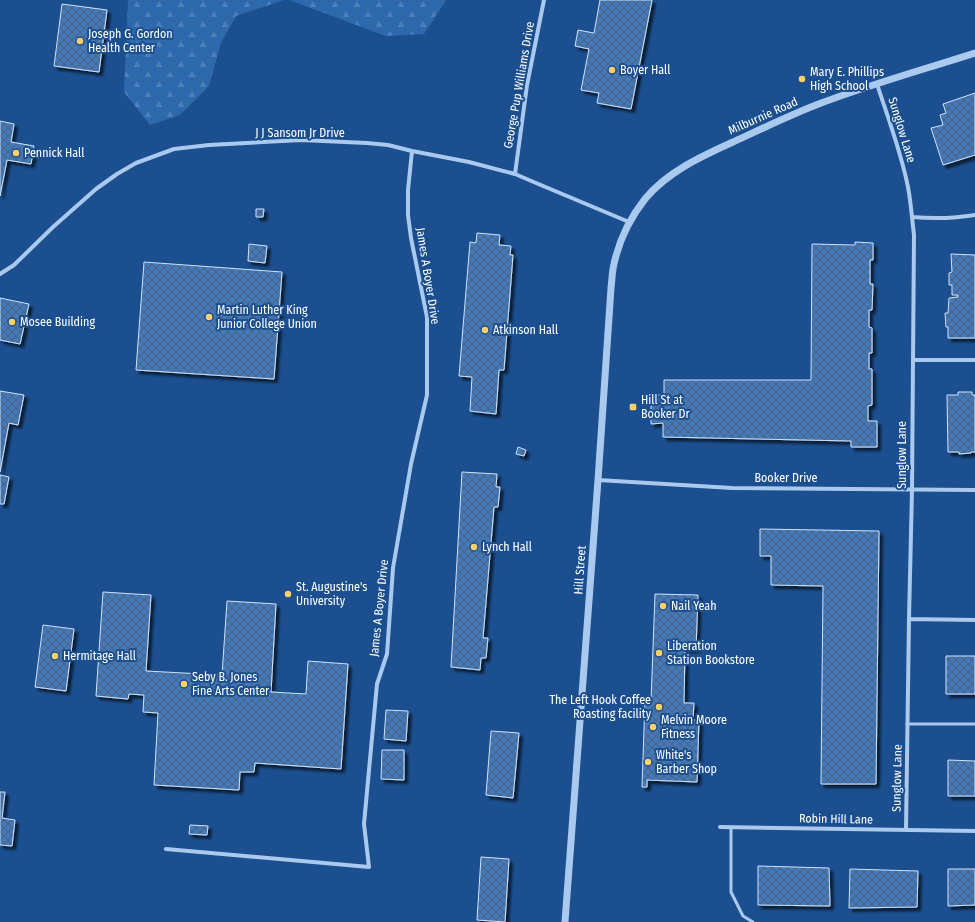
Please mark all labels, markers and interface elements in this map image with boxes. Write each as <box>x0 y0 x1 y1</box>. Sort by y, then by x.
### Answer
street label: George Pup Williams Drive <box>501 20 537 150</box>
place label: Joseph G. Gordon Health Center <box>88 27 173 55</box>
marker: Joseph G. Gordon Health Center <box>75 36 85 46</box>
place label: Boyer Hall <box>620 63 670 77</box>
marker: Boyer Hall <box>607 65 617 75</box>
place label: Mary E. Phillips High School <box>810 65 884 93</box>
marker: Mary E. Phillips High School <box>797 74 807 84</box>
street label: Milburnie Road <box>726 94 800 138</box>
street label: Sunglow Lane <box>885 96 919 164</box>
street label: J J Sansom Jr Drive <box>255 126 345 140</box>
place label: Pennick Hall <box>24 146 84 160</box>
marker: Pennick Hall <box>11 148 21 158</box>
street label: James A Boyer Drive <box>413 227 443 325</box>
place label: Martin Luther King Junior College Union <box>217 303 317 331</box>
marker: Martin Luther King Junior College Union <box>204 312 214 322</box>
place label: Mosee Building <box>20 315 95 329</box>
marker: Mosee Building <box>7 317 17 327</box>
place label: Atkinson Hall <box>493 323 558 337</box>
marker: Atkinson Hall <box>480 325 490 335</box>
place label: Hill St at Booker Dr <box>641 393 691 421</box>
marker: Hill St at Booker Dr <box>628 402 638 412</box>
street label: Sunglow Lane <box>895 421 909 489</box>
street label: Booker Drive <box>754 471 818 485</box>
place label: Lynch Hall <box>482 540 532 554</box>
marker: Lynch Hall <box>469 542 479 552</box>
street label: Hill Street <box>571 545 589 595</box>
street label: James A Boyer Drive <box>367 559 391 657</box>
place label: St. Augustine's University <box>296 580 367 608</box>
marker: St. Augustine's University <box>283 589 293 599</box>
place label: Nail Yeah <box>671 599 716 613</box>
marker: Nail Yeah <box>658 601 668 611</box>
place label: Liberation Station Bookstore <box>667 639 755 667</box>
marker: Liberation Station Bookstore <box>654 648 664 658</box>
place label: Hermitage Hall <box>63 649 136 663</box>
marker: Hermitage Hall <box>50 651 60 661</box>
place label: Seby B. Jones Fine Arts Center <box>192 670 270 698</box>
marker: Seby B. Jones Fine Arts Center <box>179 679 189 689</box>
place label: The Left Hook Coffee Roasting facility <box>549 693 652 721</box>
marker: The Left Hook Coffee Roasting facility <box>654 702 664 712</box>
place label: Melvin Moore Fitness <box>661 713 727 741</box>
marker: Melvin Moore Fitness <box>648 722 658 732</box>
street label: Sunglow Lane <box>889 744 905 812</box>
place label: White's Barber Shop <box>656 748 717 776</box>
marker: White's Barber Shop <box>643 757 653 767</box>
street label: Robin Hill Lane <box>799 811 873 827</box>

